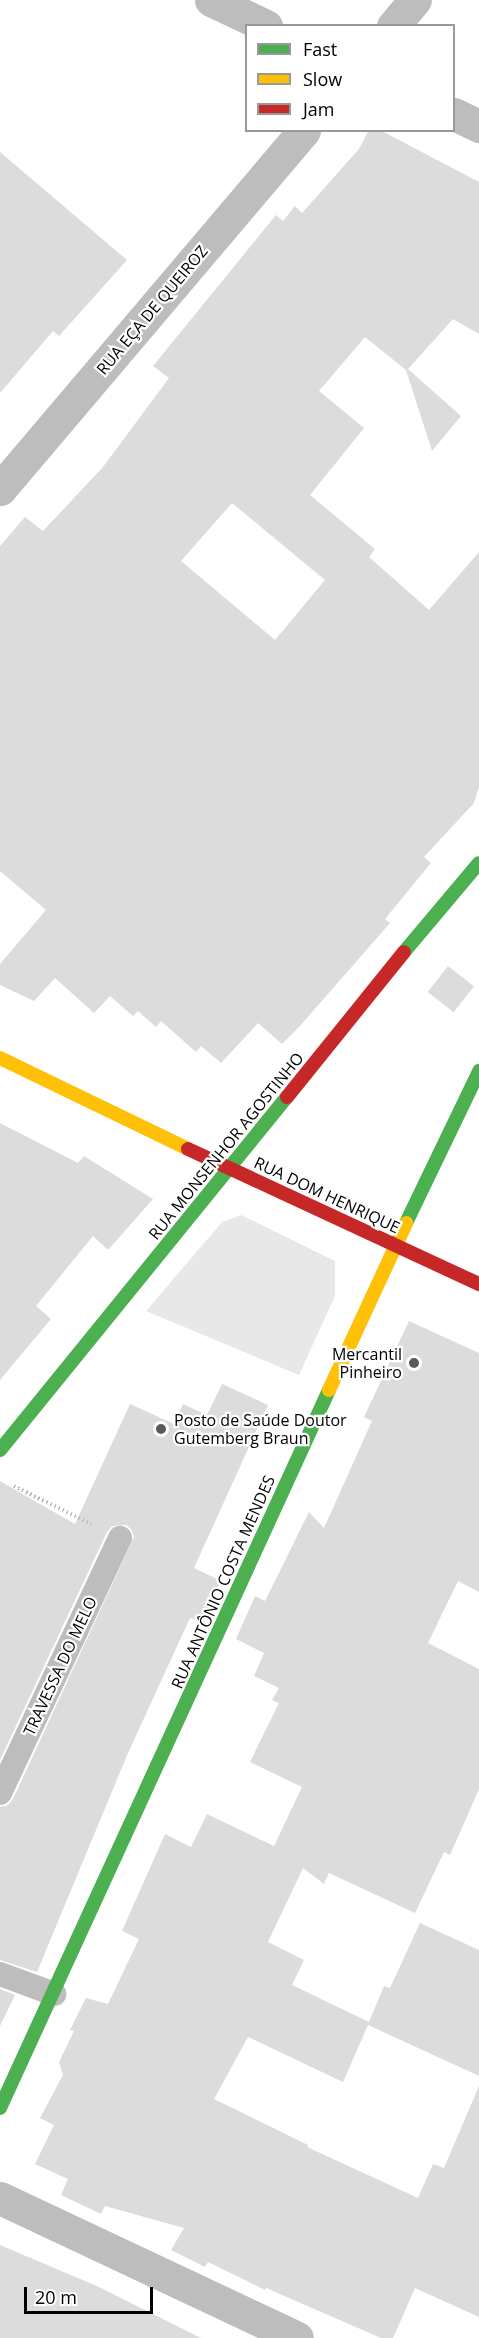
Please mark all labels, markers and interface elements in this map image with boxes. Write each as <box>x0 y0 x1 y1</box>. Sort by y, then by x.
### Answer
legend <box>245 24 455 132</box>
text: Fast <box>303 37 337 61</box>
text: Slow <box>303 67 342 91</box>
text: Jam <box>303 97 335 121</box>
street label: RUA EÇA DE QUEIROZ <box>92 242 212 378</box>
street label: RUA MONSENHOR AGOSTINHO <box>145 1049 307 1243</box>
street label: RUA DOM HENRIQUE <box>251 1153 403 1237</box>
place label: Mercantil Pinheiro <box>332 1344 402 1382</box>
marker: Mercantil Pinheiro <box>407 1356 421 1370</box>
place label: Posto de Saúde Doutor Gutemberg Braun <box>174 1410 347 1448</box>
marker: Posto de Saúde Doutor Gutemberg Braun <box>152 1420 170 1438</box>
street label: RUA ANTÔNIO COSTA MENDES <box>167 1472 279 1692</box>
street label: TRAVESSA DO MELO <box>19 1593 101 1739</box>
scale bar <box>27 2275 156 2313</box>
text: 20 m <box>35 2285 77 2309</box>

